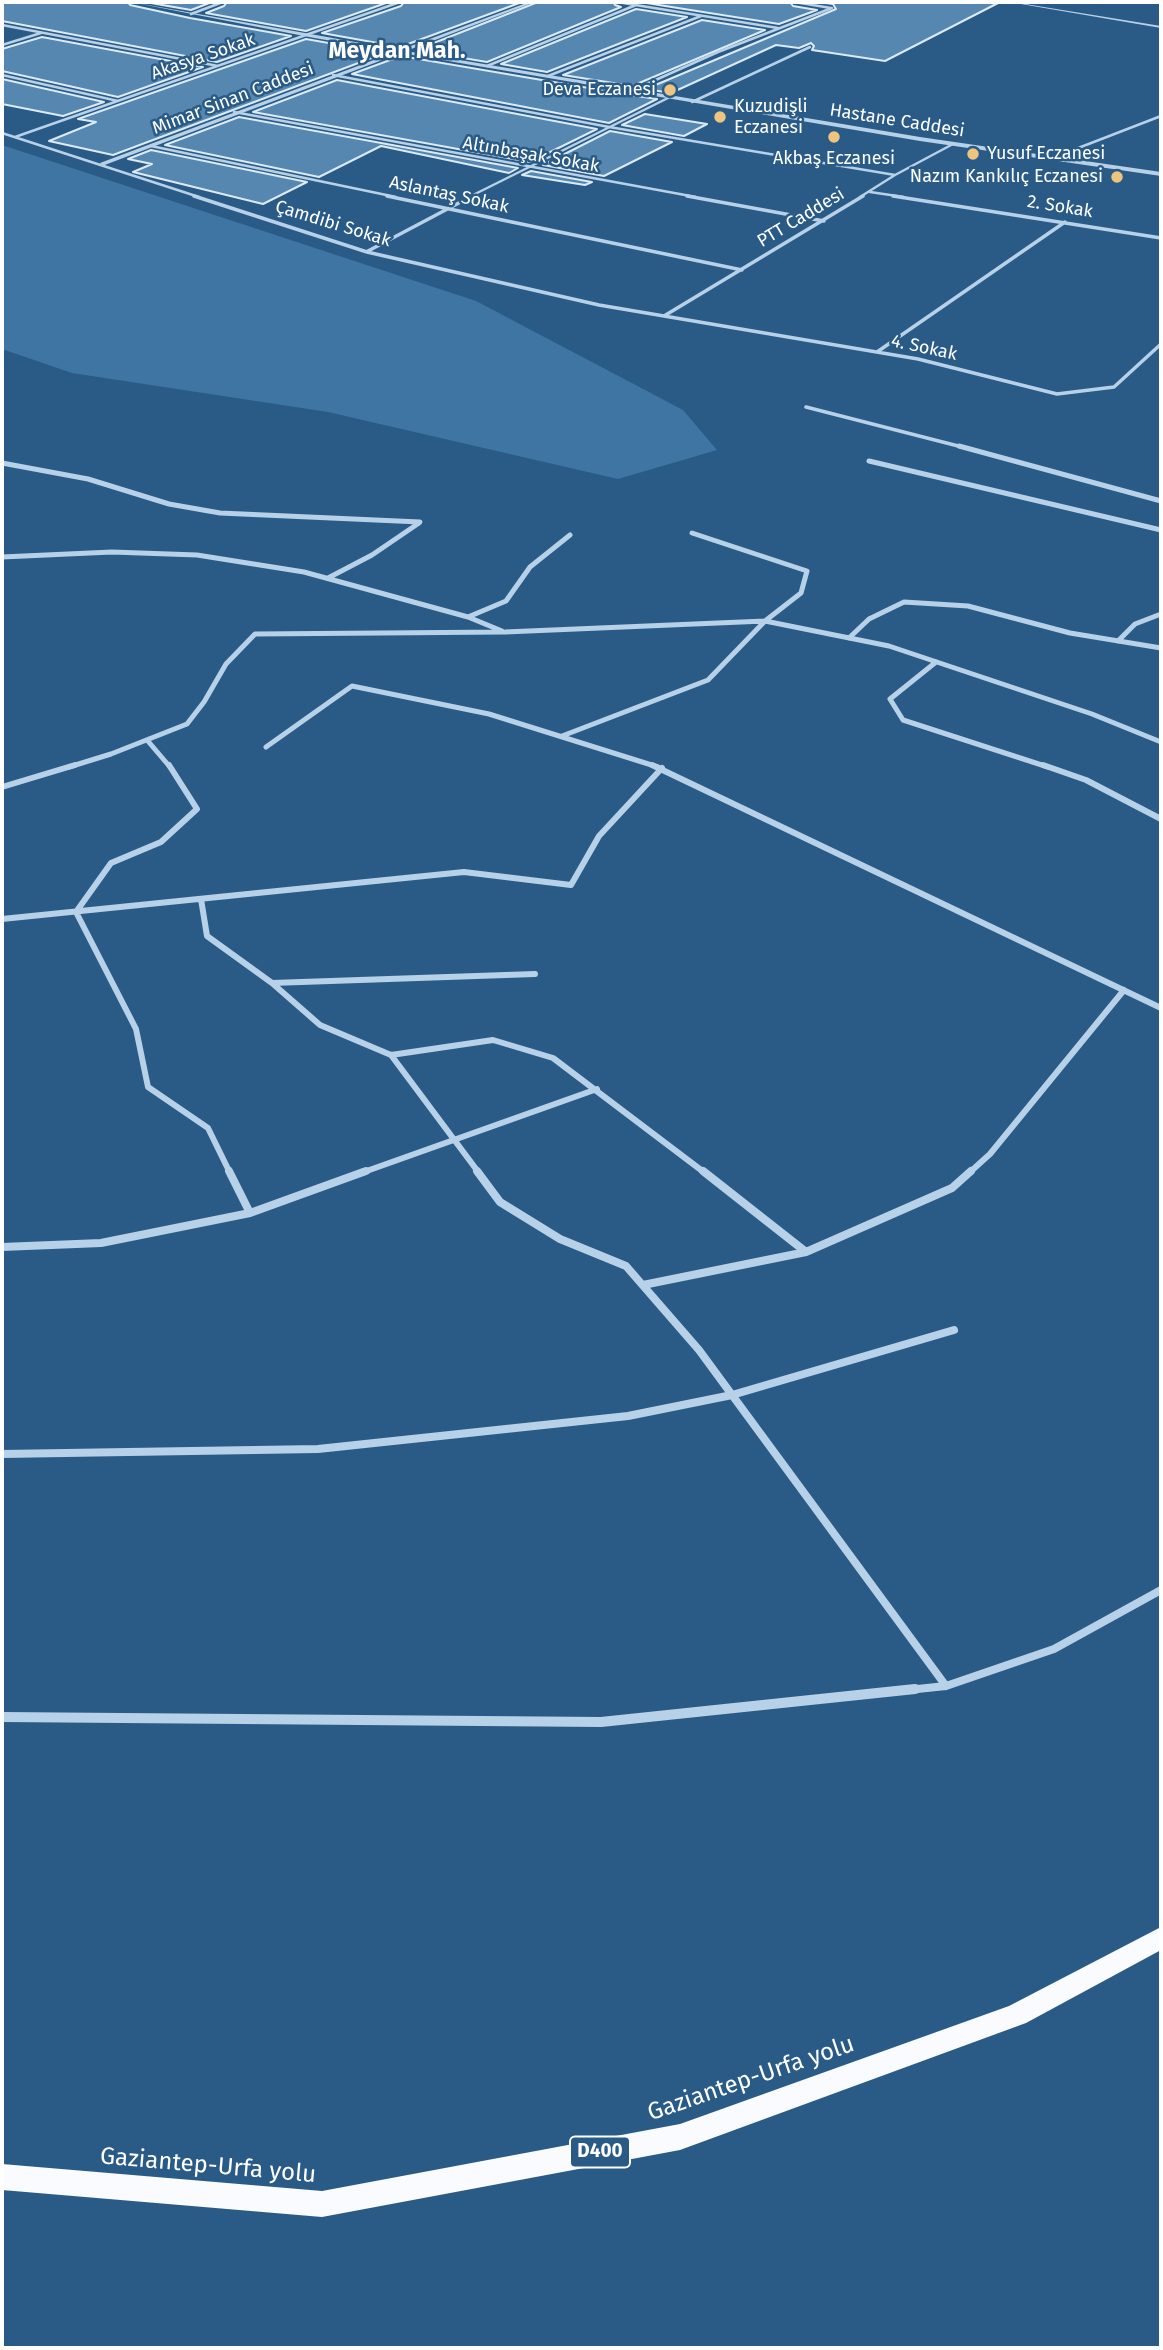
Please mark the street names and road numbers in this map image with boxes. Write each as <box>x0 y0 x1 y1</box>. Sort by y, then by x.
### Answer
street label: Akasya Sokak <box>148 29 258 85</box>
street label: Mimar Sinan Caddesi <box>149 58 317 140</box>
street label: Hastane Caddesi <box>828 100 966 142</box>
street label: Altınbaşak Sokak <box>461 132 601 178</box>
street label: Aslantaş Sokak <box>387 172 511 218</box>
street label: PTT Caddesi <box>753 184 849 252</box>
street label: 2. Sokak <box>1026 191 1094 223</box>
street label: Çamdibi Sokak <box>273 196 393 252</box>
street label: 4. Sokak <box>889 330 959 366</box>
street label: Gaziantep-Urfa yolu <box>644 2030 858 2128</box>
road number: D400 <box>570 2136 630 2168</box>
street label: Gaziantep-Urfa yolu <box>99 2142 317 2190</box>

